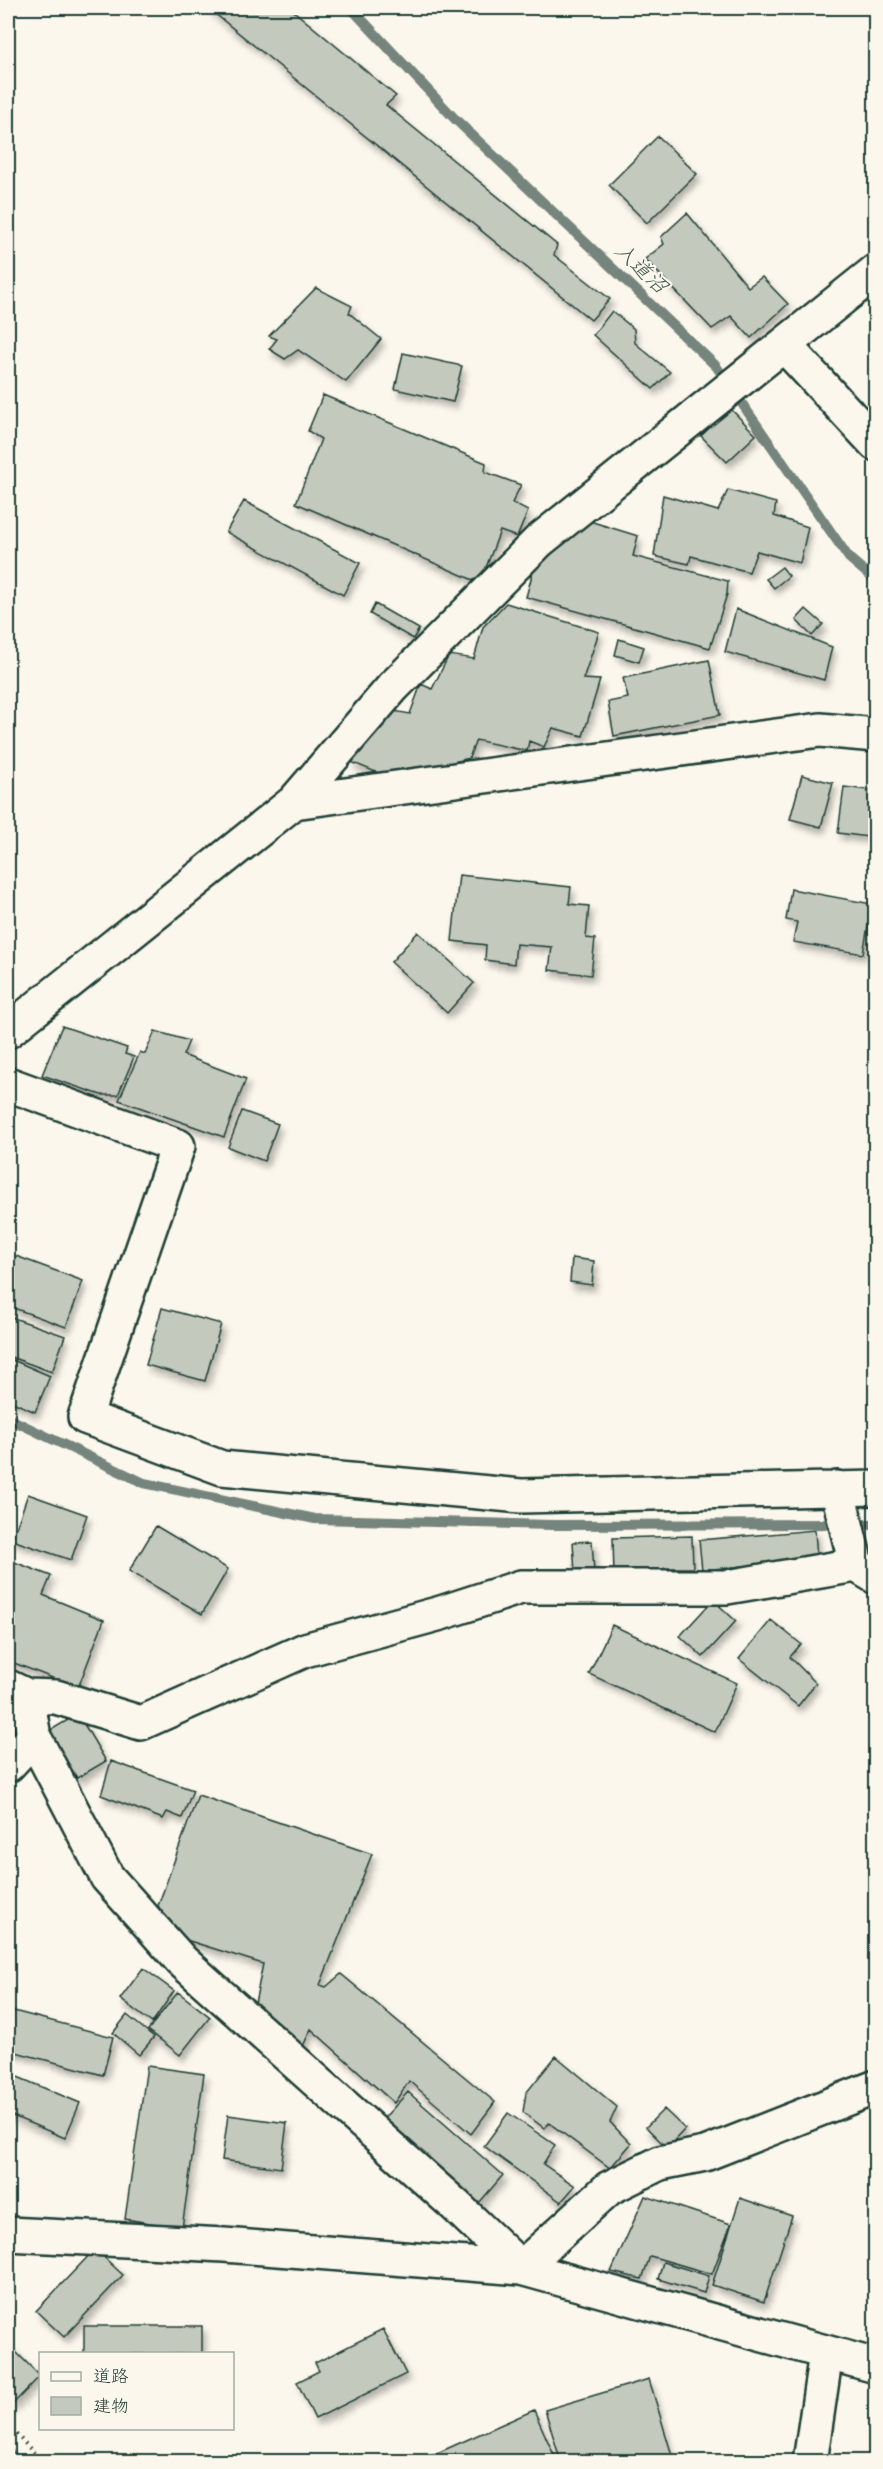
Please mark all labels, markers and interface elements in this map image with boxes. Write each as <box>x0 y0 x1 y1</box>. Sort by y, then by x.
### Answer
water label: 入道沼 <box>607 239 672 303</box>
legend <box>39 2352 234 2430</box>
text: 道路 <box>93 2367 129 2389</box>
text: 建物 <box>93 2397 129 2419</box>

